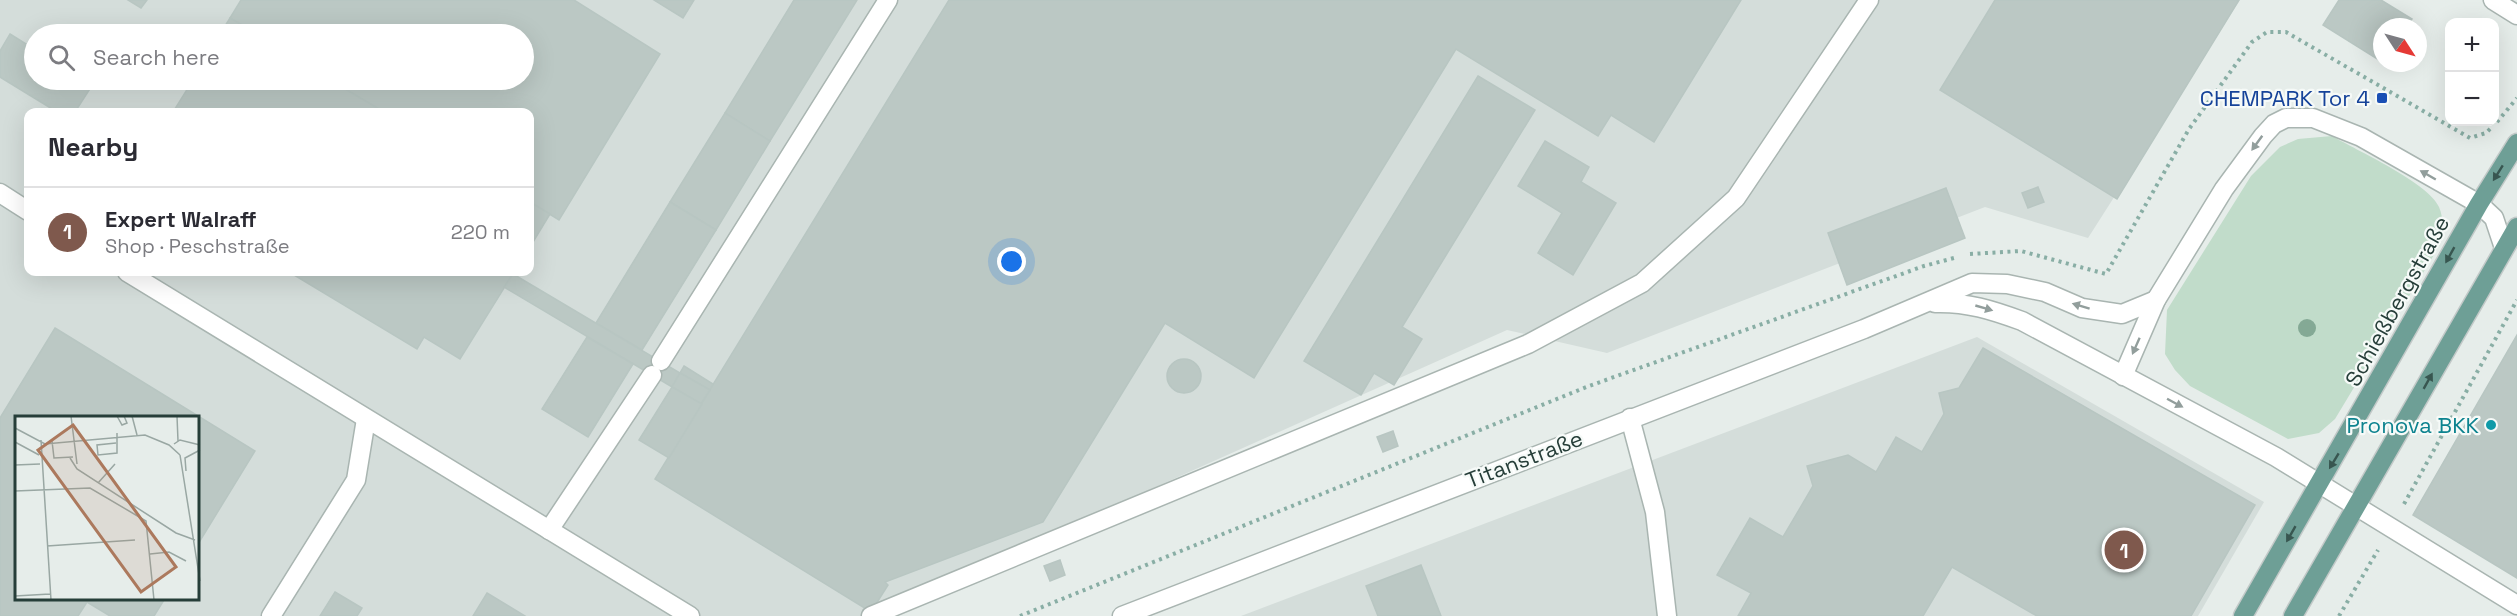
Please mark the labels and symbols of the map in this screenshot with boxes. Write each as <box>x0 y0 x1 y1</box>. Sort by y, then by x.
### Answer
north arrow <box>2373 18 2427 72</box>
place label: CHEMPARK Tor 4 <box>2200 84 2370 112</box>
marker: CHEMPARK Tor 4 <box>2375 91 2389 105</box>
one-way arrow <box>2251 135 2263 151</box>
one-way arrow <box>2493 165 2504 181</box>
one-way arrow <box>2419 170 2436 180</box>
street label: Schießbergstraße <box>2339 211 2455 391</box>
your location <box>997 247 1026 276</box>
one-way arrow <box>2445 247 2455 264</box>
one-way arrow <box>2072 301 2090 310</box>
one-way arrow <box>1975 304 1993 313</box>
one-way arrow <box>2131 338 2141 356</box>
one-way arrow <box>2422 373 2433 389</box>
one-way arrow <box>2166 398 2183 408</box>
place label: Pronova BKK <box>2346 411 2480 439</box>
inset map <box>15 416 200 601</box>
marker: Pronova BKK <box>2484 418 2498 432</box>
street label: Titanstraße <box>1461 424 1587 494</box>
one-way arrow <box>2328 453 2339 469</box>
one-way arrow <box>2285 526 2296 542</box>
pin: 1 <box>2104 528 2144 572</box>

